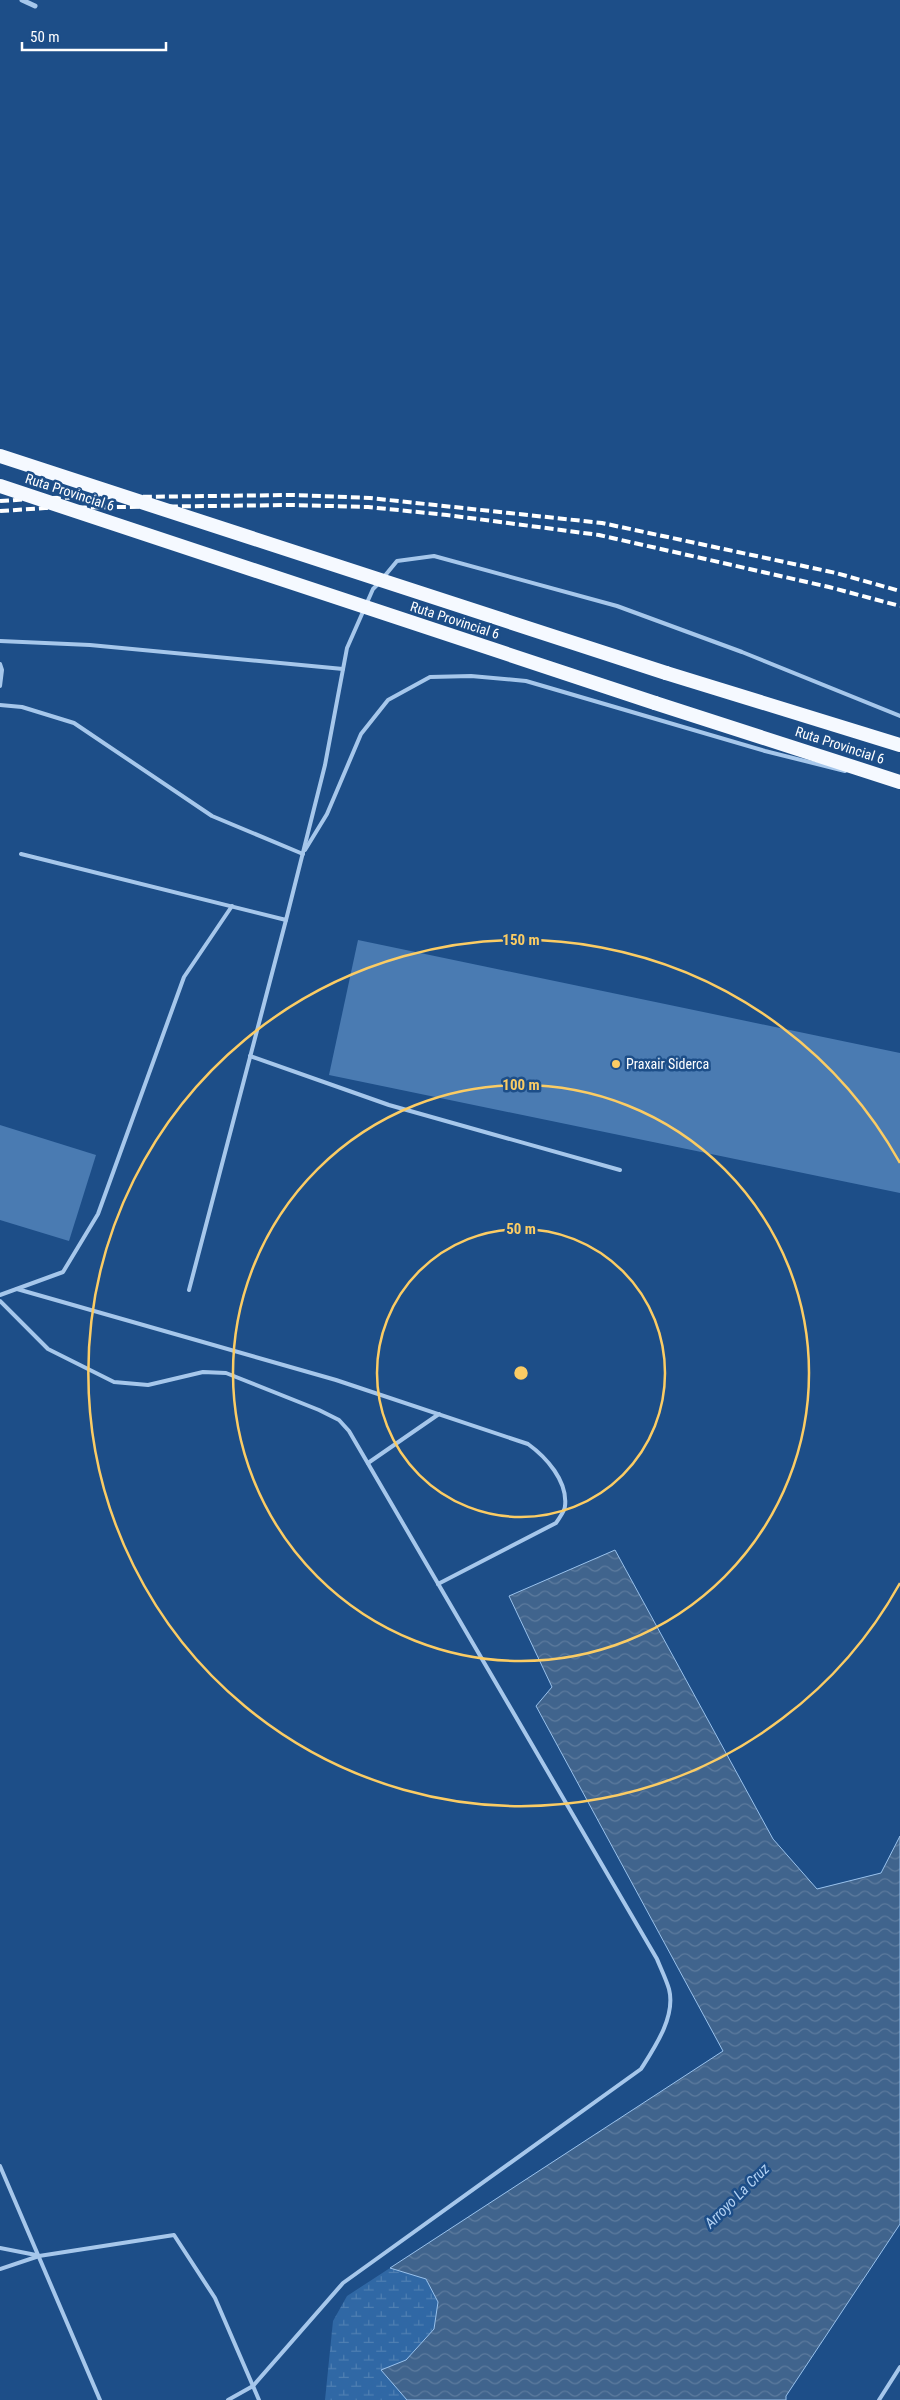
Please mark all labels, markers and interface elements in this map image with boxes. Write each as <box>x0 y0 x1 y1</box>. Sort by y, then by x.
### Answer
scale bar <box>22 20 166 52</box>
text: 50 m <box>30 28 60 46</box>
street label: Ruta Provincial 6 <box>23 470 117 514</box>
street label: Ruta Provincial 6 <box>408 598 502 642</box>
street label: Ruta Provincial 6 <box>793 723 887 767</box>
text: 150 m <box>502 931 540 949</box>
place label: Praxair Siderca <box>626 1056 709 1072</box>
marker: Praxair Siderca <box>610 1058 622 1070</box>
text: 100 m <box>502 1076 540 1094</box>
text: 50 m <box>506 1220 536 1238</box>
centre of rings <box>512 1364 530 1382</box>
water label: Arroyo La Cruz <box>700 2159 774 2233</box>

